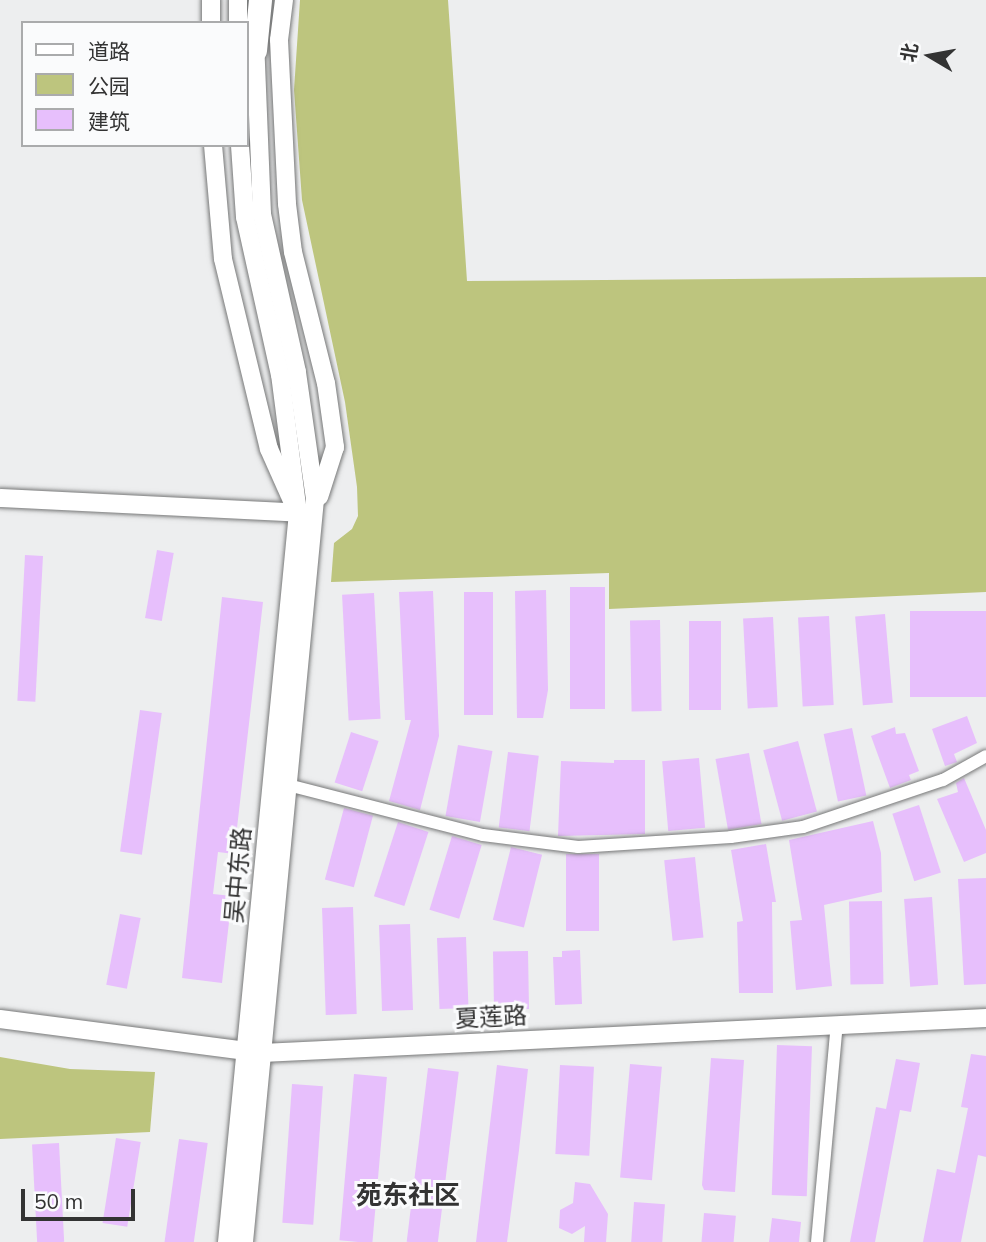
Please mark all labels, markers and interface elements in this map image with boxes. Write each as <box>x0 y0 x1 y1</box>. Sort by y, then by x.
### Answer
legend <box>21 21 248 147</box>
north arrow <box>895 21 965 91</box>
text: 道路 <box>88 38 130 64</box>
text: 北 <box>896 41 923 64</box>
text: 公园 <box>88 73 130 99</box>
text: 建筑 <box>88 108 130 134</box>
street label: 吴中东路 <box>219 826 257 924</box>
street label: 夏莲路 <box>454 1001 528 1033</box>
scale bar <box>24 1176 138 1220</box>
district label: 苑东社区 <box>356 1179 460 1211</box>
text: 50 m <box>34 1188 83 1214</box>

